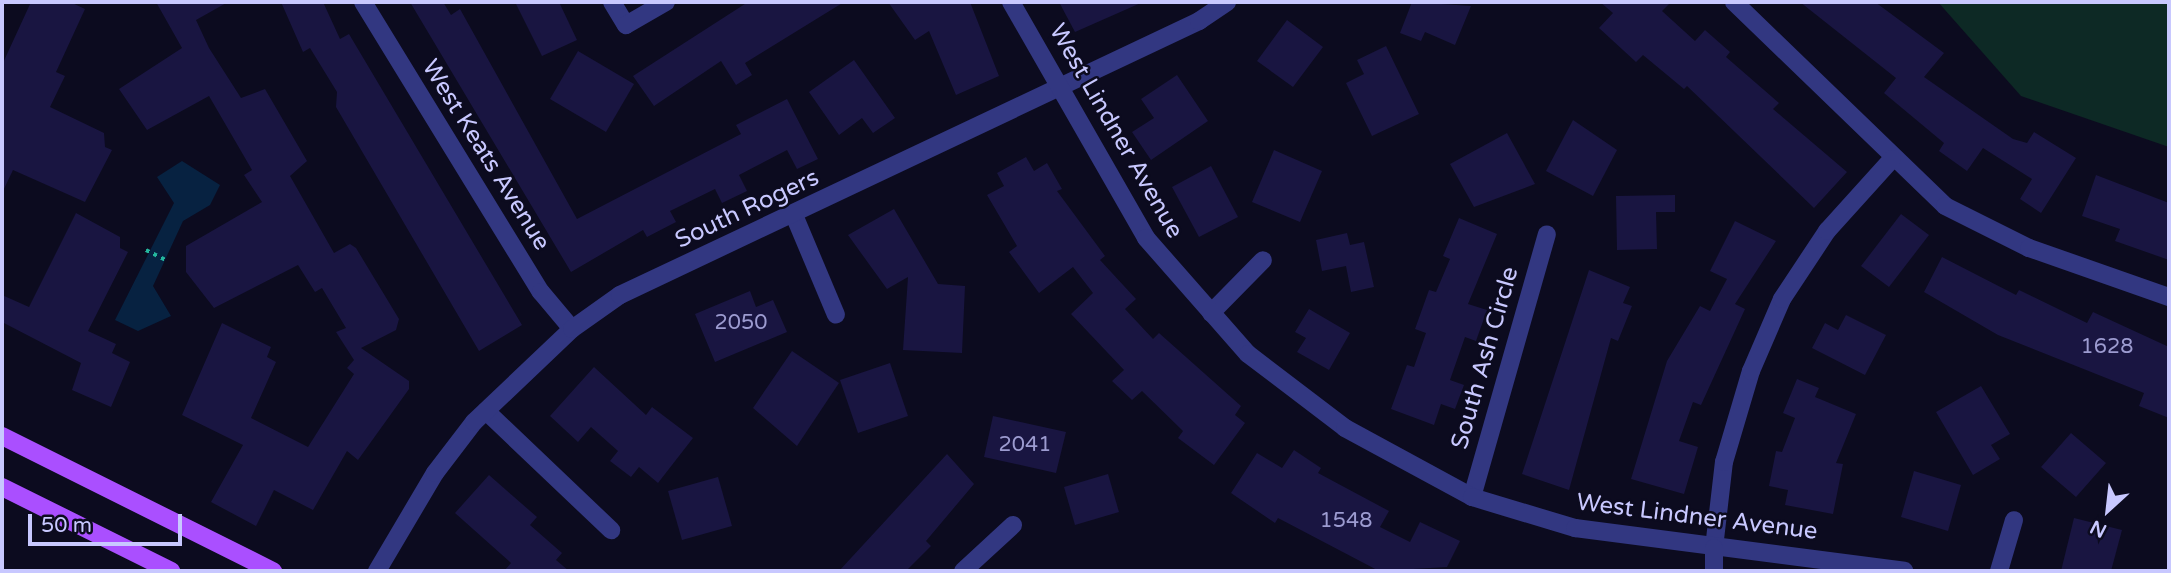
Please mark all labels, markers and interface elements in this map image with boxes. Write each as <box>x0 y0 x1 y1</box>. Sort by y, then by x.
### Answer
street label: West Lindner Avenue <box>1043 19 1189 243</box>
street label: West Keats Avenue <box>416 54 556 256</box>
street label: South Rogers <box>671 163 823 255</box>
street label: South Ash Circle <box>1445 264 1525 452</box>
house number: 2050 <box>715 310 767 336</box>
house number: 1628 <box>2081 334 2133 360</box>
house number: 2041 <box>999 432 1051 458</box>
north arrow <box>2073 475 2143 545</box>
street label: West Lindner Avenue <box>1575 488 1819 546</box>
scale bar <box>32 500 186 544</box>
house number: 1548 <box>1320 508 1372 534</box>
text: 50 m <box>41 513 92 538</box>
text: N <box>2087 515 2110 542</box>

